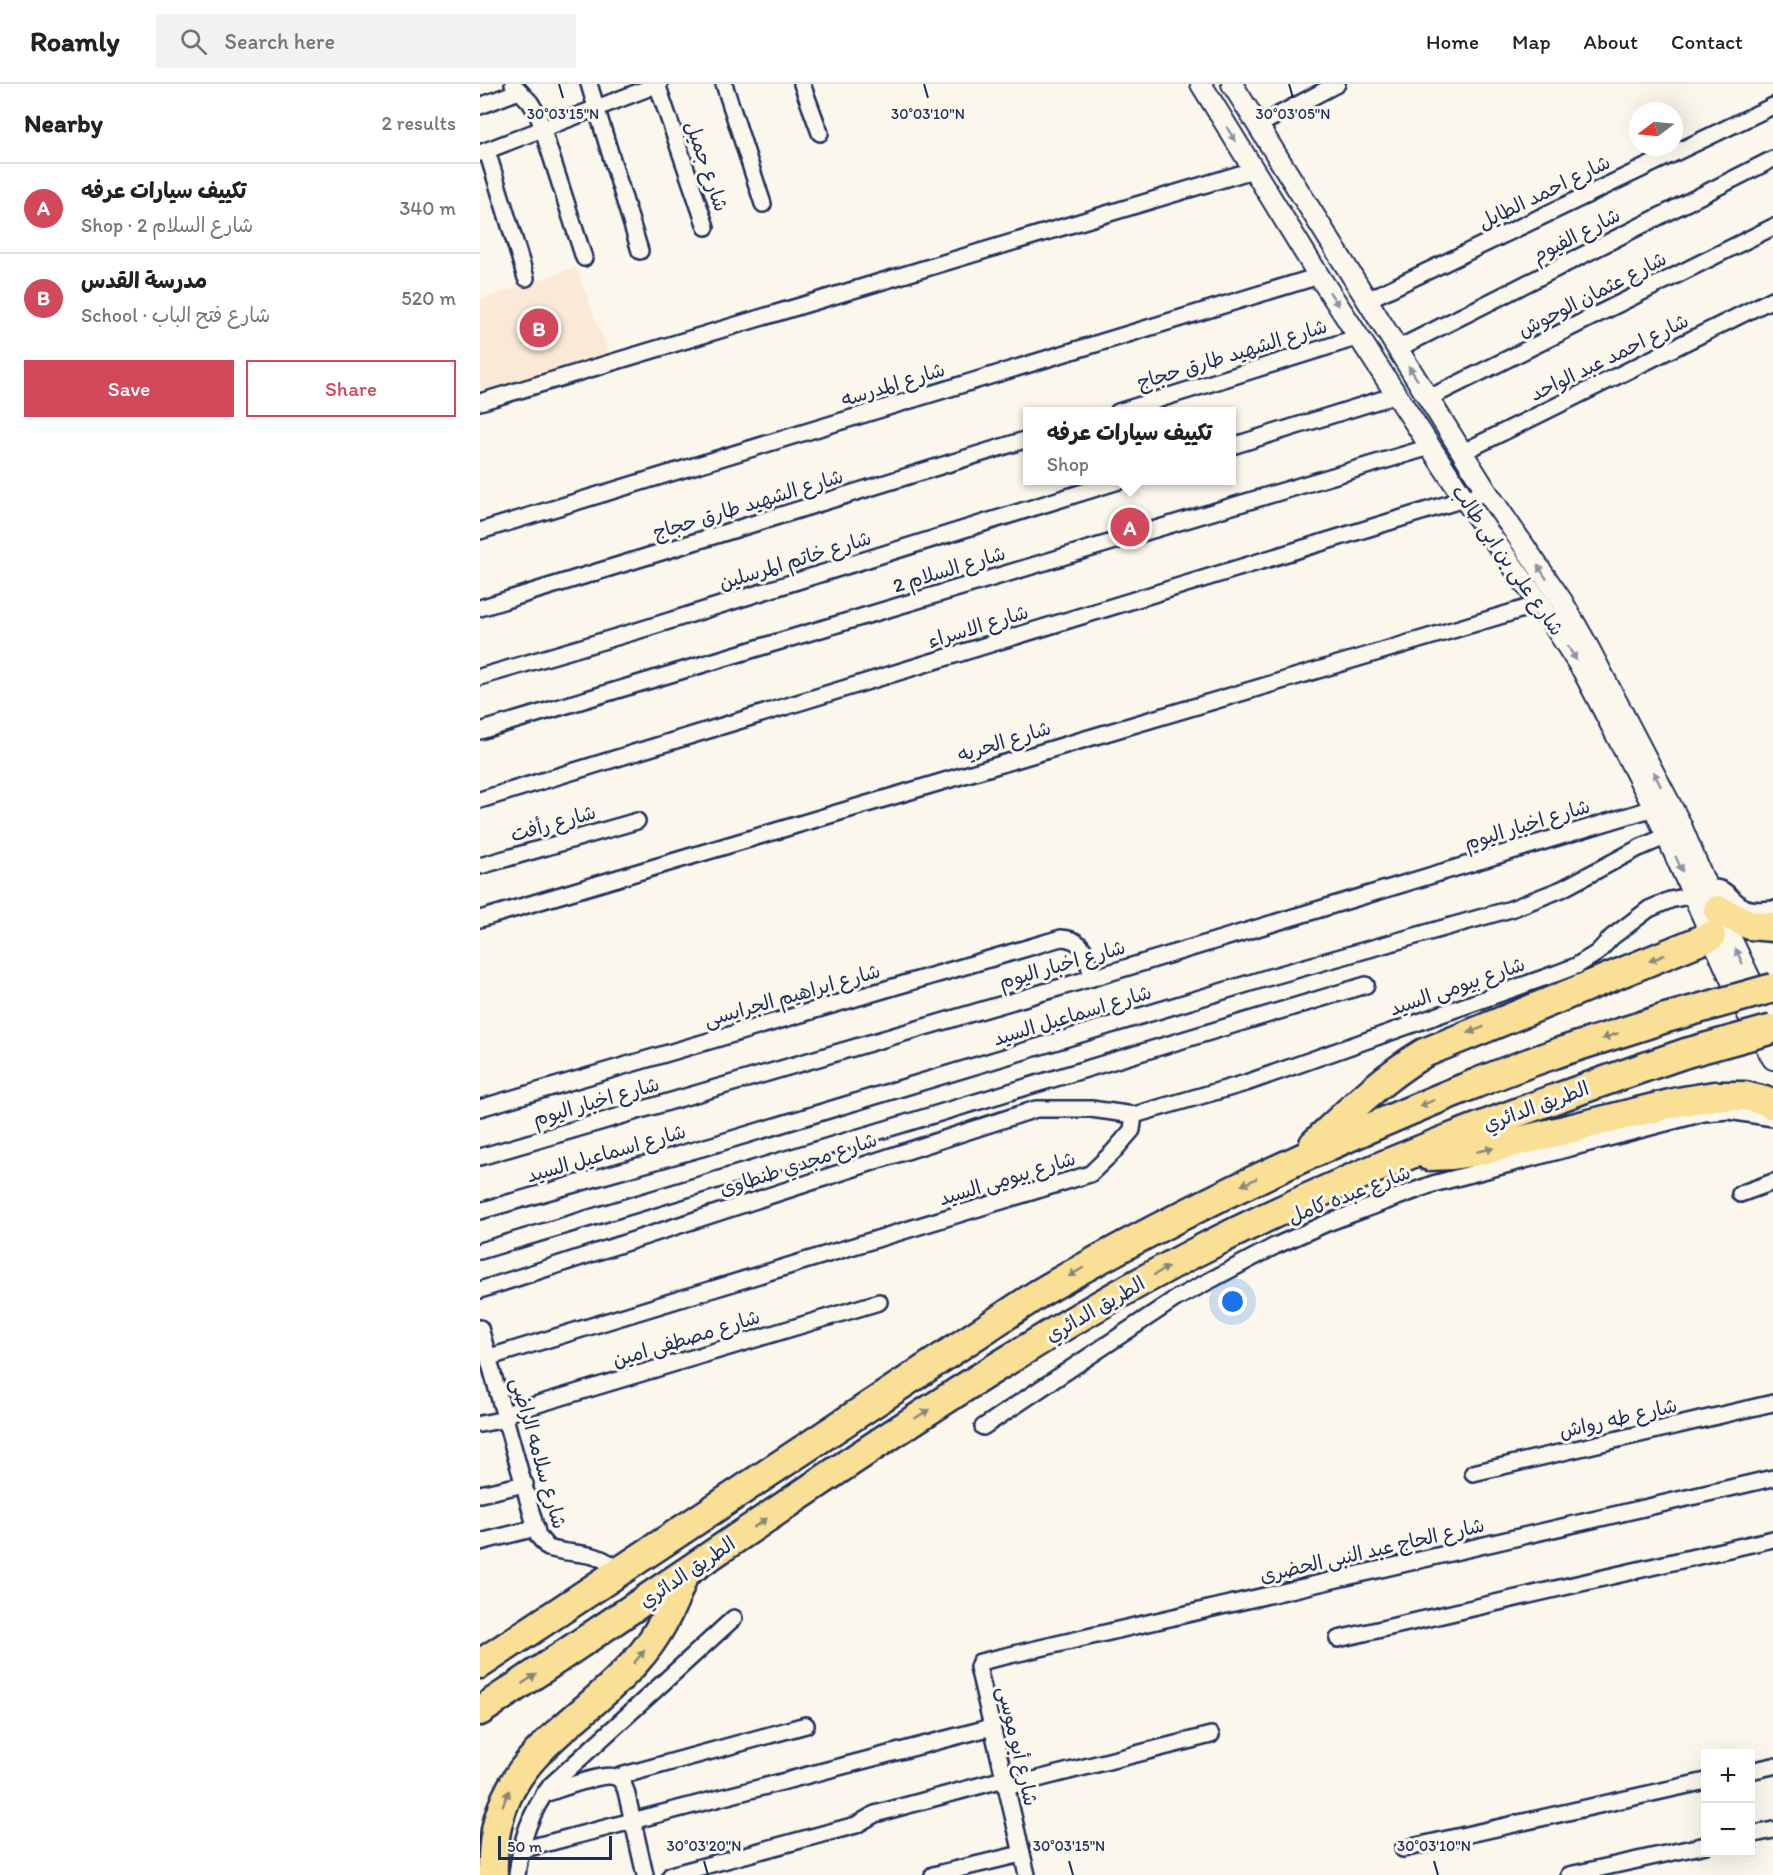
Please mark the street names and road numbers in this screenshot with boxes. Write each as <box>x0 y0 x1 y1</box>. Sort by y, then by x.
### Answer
street label: شارع جميل <box>678 117 734 215</box>
street label: شارع احمد الطايل <box>1474 150 1615 236</box>
street label: شارع الفيوم <box>1528 203 1626 271</box>
street label: شارع عثمان الوحوش <box>1514 246 1671 344</box>
street label: شارع احمد عبد الواحد <box>1526 308 1693 408</box>
street label: شارع الشهيد طارق حجاج <box>1134 314 1331 396</box>
street label: شارع المدرسه <box>838 357 948 413</box>
street label: شارع الشهيد طارق حجاج <box>650 464 847 546</box>
street label: شارع على بن ابى طالب <box>1445 480 1569 641</box>
street label: شارع خاتم المرسلين <box>716 525 875 597</box>
street label: شارع السلام 2 <box>890 541 1009 600</box>
street label: شارع الاسراء <box>925 599 1032 655</box>
street label: شارع الحريه <box>954 715 1054 769</box>
street label: شارع اخبار اليوم <box>1461 793 1594 857</box>
street label: شارع رأفت <box>508 799 599 849</box>
street label: شارع اخبار اليوم <box>996 934 1129 996</box>
street label: شارع بيومى السيد <box>1386 952 1529 1022</box>
street label: شارع ابراهيم الجرايسى <box>701 958 884 1035</box>
street label: شارع اسماعيل السيد <box>990 979 1155 1052</box>
street label: شارع اخبار اليوم <box>530 1071 663 1133</box>
street label: الطريق الدائري <box>1480 1076 1593 1139</box>
street label: شارع اسماعيل السيد <box>524 1119 689 1189</box>
street label: شارع مجدي طنطاوى <box>716 1127 881 1204</box>
street label: شارع بيومى السيد <box>936 1146 1079 1212</box>
street label: شارع عبده كامل <box>1284 1160 1414 1230</box>
street label: الطريق الدائري <box>1041 1271 1150 1350</box>
street label: شارع مصطفى امين <box>609 1304 763 1374</box>
street label: شارع سلامه الراضى <box>504 1375 572 1532</box>
street label: شارع طه رواش <box>1557 1393 1680 1445</box>
street label: شارع الحاج عبد النبى الحضرى <box>1257 1512 1487 1590</box>
street label: الطريق الدائري <box>634 1531 741 1615</box>
street label: شارع أبو موسى <box>991 1684 1043 1809</box>

